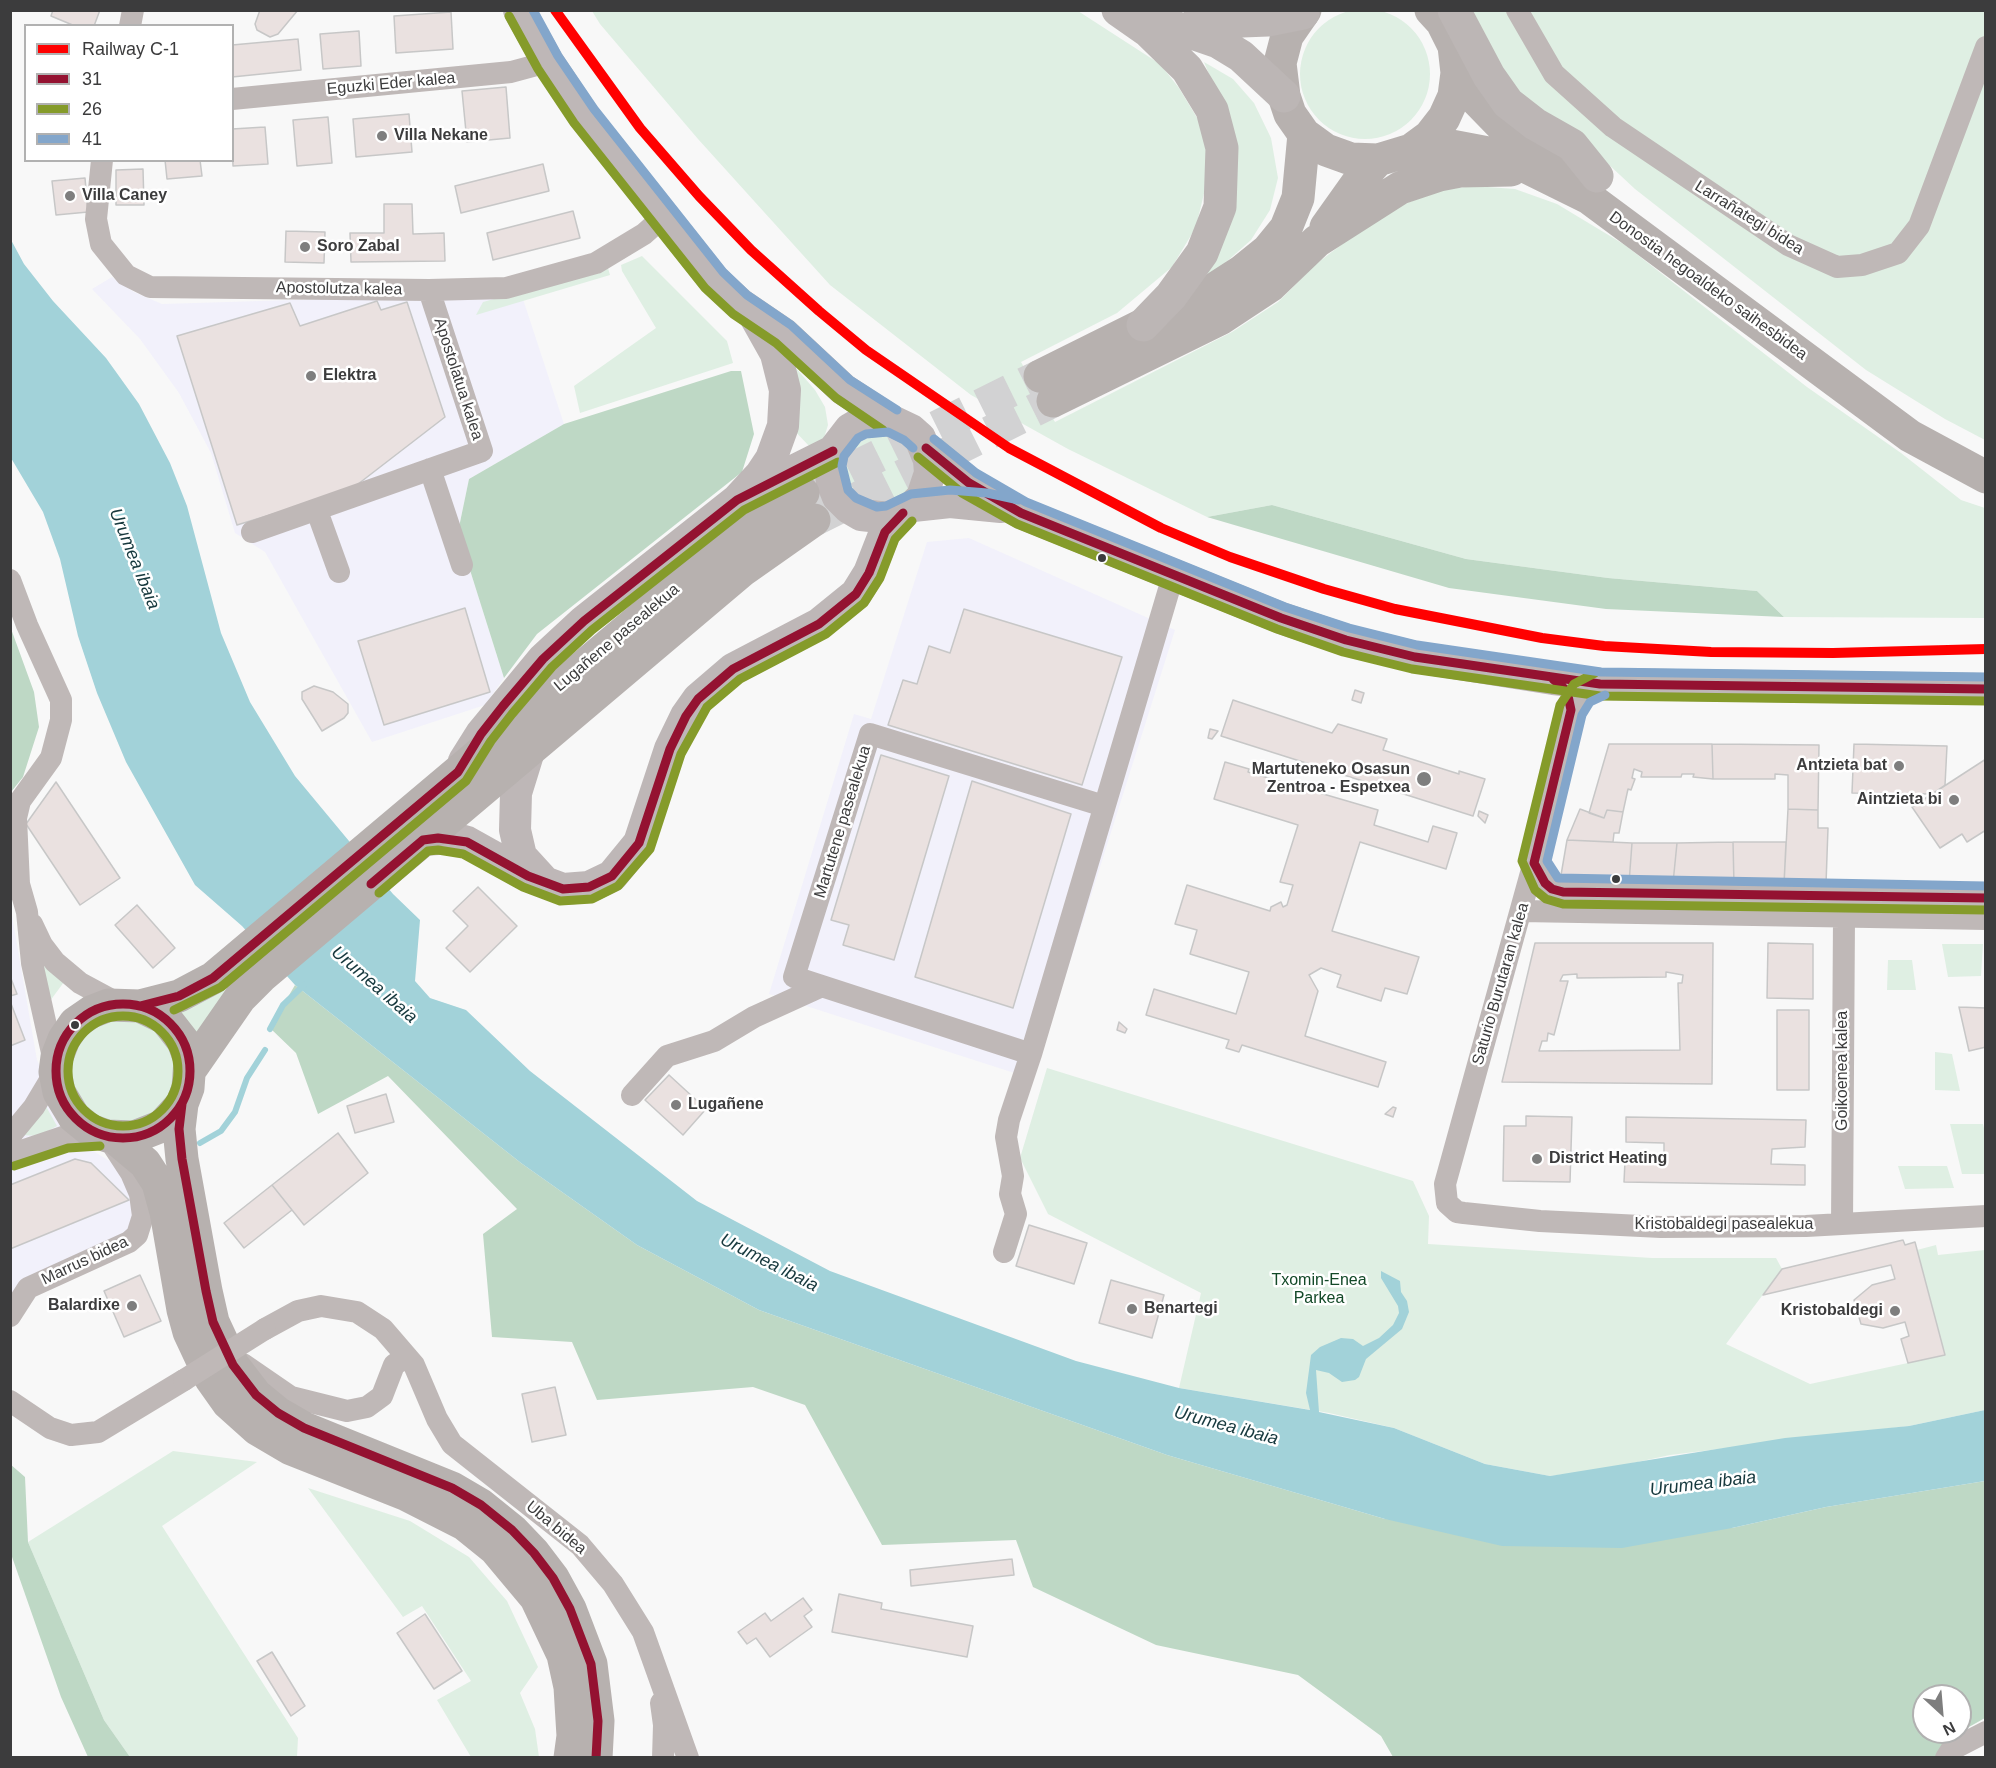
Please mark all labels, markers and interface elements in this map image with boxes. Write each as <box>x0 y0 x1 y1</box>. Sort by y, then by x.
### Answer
legend <box>24 24 234 162</box>
text: Railway C-1 <box>82 39 179 59</box>
text: 31 <box>82 69 102 89</box>
street label: Eguzki Eder kalea <box>326 69 456 99</box>
text: 26 <box>82 99 102 119</box>
place label: Villa Nekane <box>394 126 488 146</box>
text: 41 <box>82 129 102 149</box>
marker: Villa Nekane <box>375 129 389 143</box>
street label: Larrañategi bidea <box>1691 177 1807 259</box>
place label: Villa Caney <box>82 186 167 206</box>
marker: Villa Caney <box>63 189 77 203</box>
street label: Donostia hegoaldeko saihesbidea <box>1605 208 1811 364</box>
place label: Soro Zabal <box>317 237 400 257</box>
marker: Soro Zabal <box>298 240 312 254</box>
street label: Apostolutza kalea <box>276 278 402 300</box>
street label: Apostolatua kalea <box>429 316 487 442</box>
place label: Elektra <box>323 366 376 386</box>
marker: Elektra <box>304 369 318 383</box>
water label: Urumea ibaia <box>104 505 164 613</box>
unlabelled marker <box>1096 552 1108 564</box>
street label: Lugañene pasealekua <box>551 580 683 696</box>
street label: Martutene pasealekua <box>811 743 875 901</box>
place label: Antzieta bat <box>1796 756 1887 776</box>
marker: Antzieta bat <box>1892 759 1906 773</box>
place label: Martuteneko Osasun Zentroa - Espetxea <box>1252 760 1410 798</box>
marker: Martuteneko Osasun Zentroa - Espetxea <box>1415 770 1433 788</box>
place label: Aintzieta bi <box>1857 790 1942 810</box>
marker: Aintzieta bi <box>1947 793 1961 807</box>
unlabelled marker <box>1610 873 1622 885</box>
street label: Saturio Burutaran kalea <box>1469 901 1533 1067</box>
water label: Urumea ibaia <box>327 942 421 1028</box>
street label: Goikoenea kalea <box>1833 1011 1853 1131</box>
unlabelled marker <box>69 1019 81 1031</box>
place label: Lugañene <box>688 1095 764 1115</box>
marker: Lugañene <box>669 1098 683 1112</box>
place label: District Heating <box>1549 1149 1667 1169</box>
marker: District Heating <box>1530 1152 1544 1166</box>
street label: Kristobaldegi pasealekua <box>1635 1215 1813 1235</box>
water label: Urumea ibaia <box>716 1229 822 1297</box>
street label: Marrus bidea <box>39 1233 131 1289</box>
park label: Txomin-Enea Parkea <box>1271 1271 1367 1309</box>
place label: Balardixe <box>48 1296 120 1316</box>
marker: Balardixe <box>125 1299 139 1313</box>
place label: Benartegi <box>1144 1299 1218 1319</box>
place label: Kristobaldegi <box>1781 1301 1883 1321</box>
marker: Benartegi <box>1125 1302 1139 1316</box>
marker: Kristobaldegi <box>1888 1304 1902 1318</box>
water label: Urumea ibaia <box>1172 1402 1280 1450</box>
water label: Urumea ibaia <box>1649 1467 1757 1501</box>
street label: Uba bidea <box>522 1497 590 1559</box>
north arrow <box>1912 1684 1972 1744</box>
text: N <box>1940 1719 1958 1739</box>

